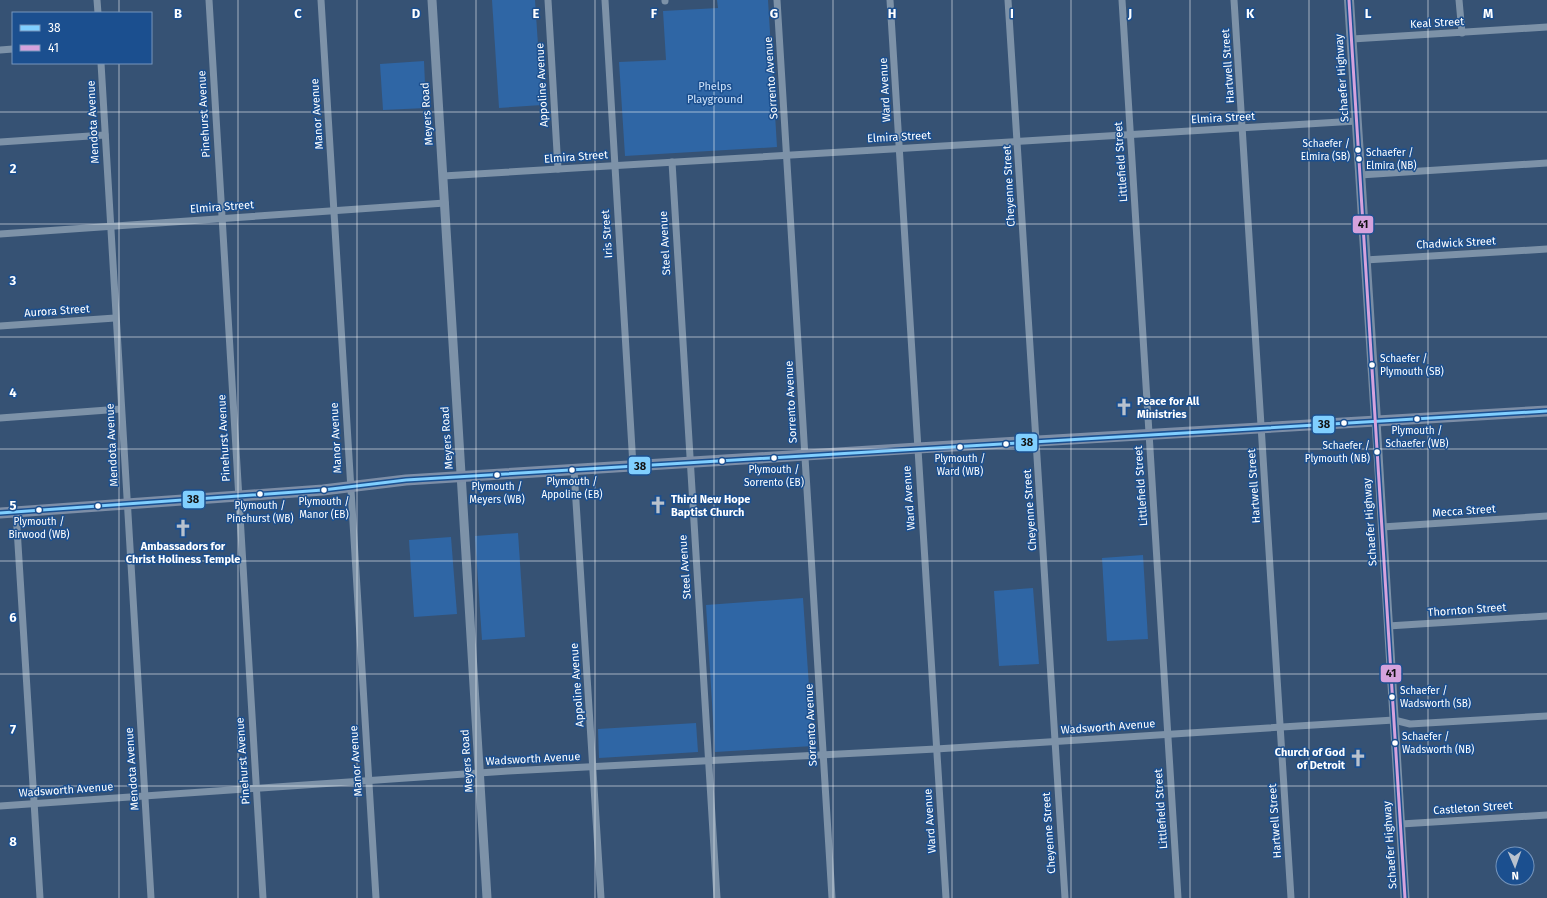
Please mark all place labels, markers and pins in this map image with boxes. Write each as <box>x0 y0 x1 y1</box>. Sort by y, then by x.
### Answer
place label: Schaefer / Elmira (SB) <box>1301 138 1350 163</box>
marker: Schaefer / Elmira (SB) <box>1353 145 1363 155</box>
place label: Schaefer / Elmira (NB) <box>1366 147 1417 172</box>
marker: Schaefer / Elmira (NB) <box>1354 154 1364 164</box>
place label: Schaefer / Plymouth (SB) <box>1380 353 1444 378</box>
marker: Schaefer / Plymouth (SB) <box>1367 360 1377 370</box>
place label: Peace for All Ministries <box>1137 395 1200 421</box>
church icon: Peace for All Ministries <box>1114 397 1134 417</box>
marker: Plymouth / Schaefer (WB) <box>1412 414 1422 424</box>
unlabelled marker <box>1339 418 1349 428</box>
place label: Plymouth / Schaefer (WB) <box>1385 425 1449 450</box>
unlabelled marker <box>1001 439 1011 449</box>
place label: Schaefer / Plymouth (NB) <box>1305 440 1370 465</box>
marker: Plymouth / Ward (WB) <box>955 442 965 452</box>
marker: Schaefer / Plymouth (NB) <box>1372 447 1382 457</box>
marker: Plymouth / Sorrento (EB) <box>769 453 779 463</box>
place label: Plymouth / Ward (WB) <box>934 453 986 478</box>
unlabelled marker <box>717 456 727 466</box>
place label: Plymouth / Sorrento (EB) <box>744 464 804 489</box>
marker: Plymouth / Appoline (EB) <box>567 465 577 475</box>
marker: Plymouth / Meyers (WB) <box>492 470 502 480</box>
place label: Plymouth / Appoline (EB) <box>541 476 603 501</box>
place label: Plymouth / Meyers (WB) <box>469 481 525 506</box>
marker: Plymouth / Manor (EB) <box>319 485 329 495</box>
marker: Plymouth / Pinehurst (WB) <box>255 489 265 499</box>
place label: Third New Hope Baptist Church <box>671 493 750 519</box>
church icon: Third New Hope Baptist Church <box>648 495 668 515</box>
place label: Plymouth / Manor (EB) <box>298 496 350 521</box>
place label: Plymouth / Pinehurst (WB) <box>226 500 294 525</box>
unlabelled marker <box>93 501 103 511</box>
marker: Plymouth / Birwood (WB) <box>34 505 44 515</box>
place label: Plymouth / Birwood (WB) <box>8 516 70 541</box>
church icon: Ambassadors for Christ Holiness Temple <box>173 518 193 538</box>
place label: Ambassadors for Christ Holiness Temple <box>126 540 240 566</box>
place label: Schaefer / Wadsworth (SB) <box>1400 685 1471 710</box>
marker: Schaefer / Wadsworth (SB) <box>1387 692 1397 702</box>
place label: Schaefer / Wadsworth (NB) <box>1402 731 1474 756</box>
marker: Schaefer / Wadsworth (NB) <box>1390 738 1400 748</box>
place label: Church of God of Detroit <box>1275 746 1346 772</box>
church icon: Church of God of Detroit <box>1348 748 1368 768</box>

